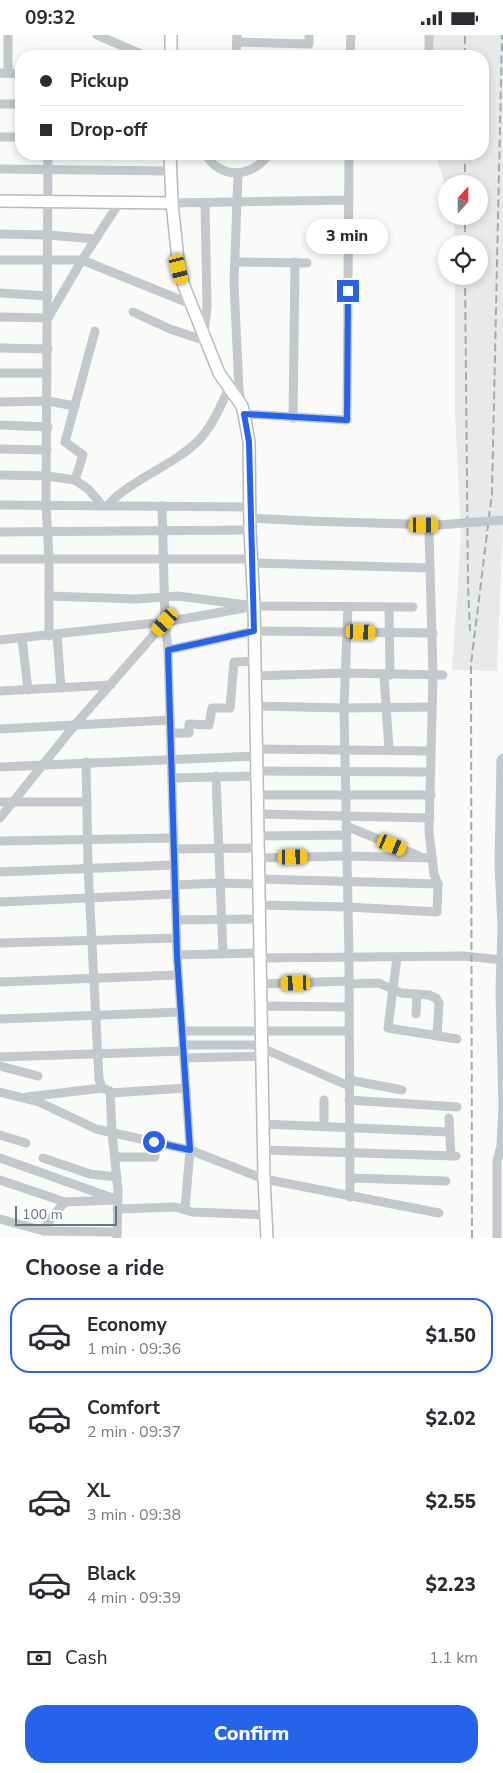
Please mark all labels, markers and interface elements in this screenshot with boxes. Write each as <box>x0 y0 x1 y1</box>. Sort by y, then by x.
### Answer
text: 09:32 <box>25 5 75 31</box>
text: Pickup <box>70 68 129 94</box>
text: Drop-off <box>70 117 147 143</box>
north arrow <box>438 175 488 225</box>
map controls <box>438 175 488 285</box>
callout: 3 min <box>307 219 389 253</box>
text: 3 min <box>326 225 368 247</box>
button: locate <box>438 235 488 285</box>
car <box>168 253 189 285</box>
route end <box>337 280 359 302</box>
car <box>409 518 439 533</box>
car <box>149 606 180 638</box>
car <box>345 624 376 640</box>
car <box>375 832 408 858</box>
car <box>277 849 308 865</box>
car <box>280 975 311 991</box>
route start <box>143 1131 165 1153</box>
scale bar <box>15 1203 118 1226</box>
text: 100 m <box>22 1205 63 1224</box>
text: Choose a ride <box>25 1253 164 1283</box>
text: Economy <box>87 1312 167 1338</box>
icon: car <box>27 1313 72 1358</box>
text: $1.50 <box>425 1323 476 1349</box>
text: 1 min · 09:36 <box>87 1338 181 1360</box>
text: Comfort <box>87 1395 160 1421</box>
icon: car <box>27 1396 72 1441</box>
text: $2.02 <box>425 1406 476 1432</box>
text: 2 min · 09:37 <box>87 1421 181 1443</box>
text: XL <box>87 1478 110 1504</box>
icon: car <box>27 1479 72 1524</box>
text: $2.55 <box>425 1489 476 1515</box>
text: 3 min · 09:38 <box>87 1504 181 1526</box>
text: Black <box>87 1561 136 1587</box>
icon: car <box>27 1562 72 1607</box>
text: $2.23 <box>425 1572 476 1598</box>
text: 4 min · 09:39 <box>87 1587 181 1609</box>
icon: cash <box>25 1644 53 1672</box>
text: Cash <box>65 1645 107 1671</box>
text: 1.1 km <box>429 1647 478 1669</box>
button: Confirm <box>25 1705 478 1763</box>

